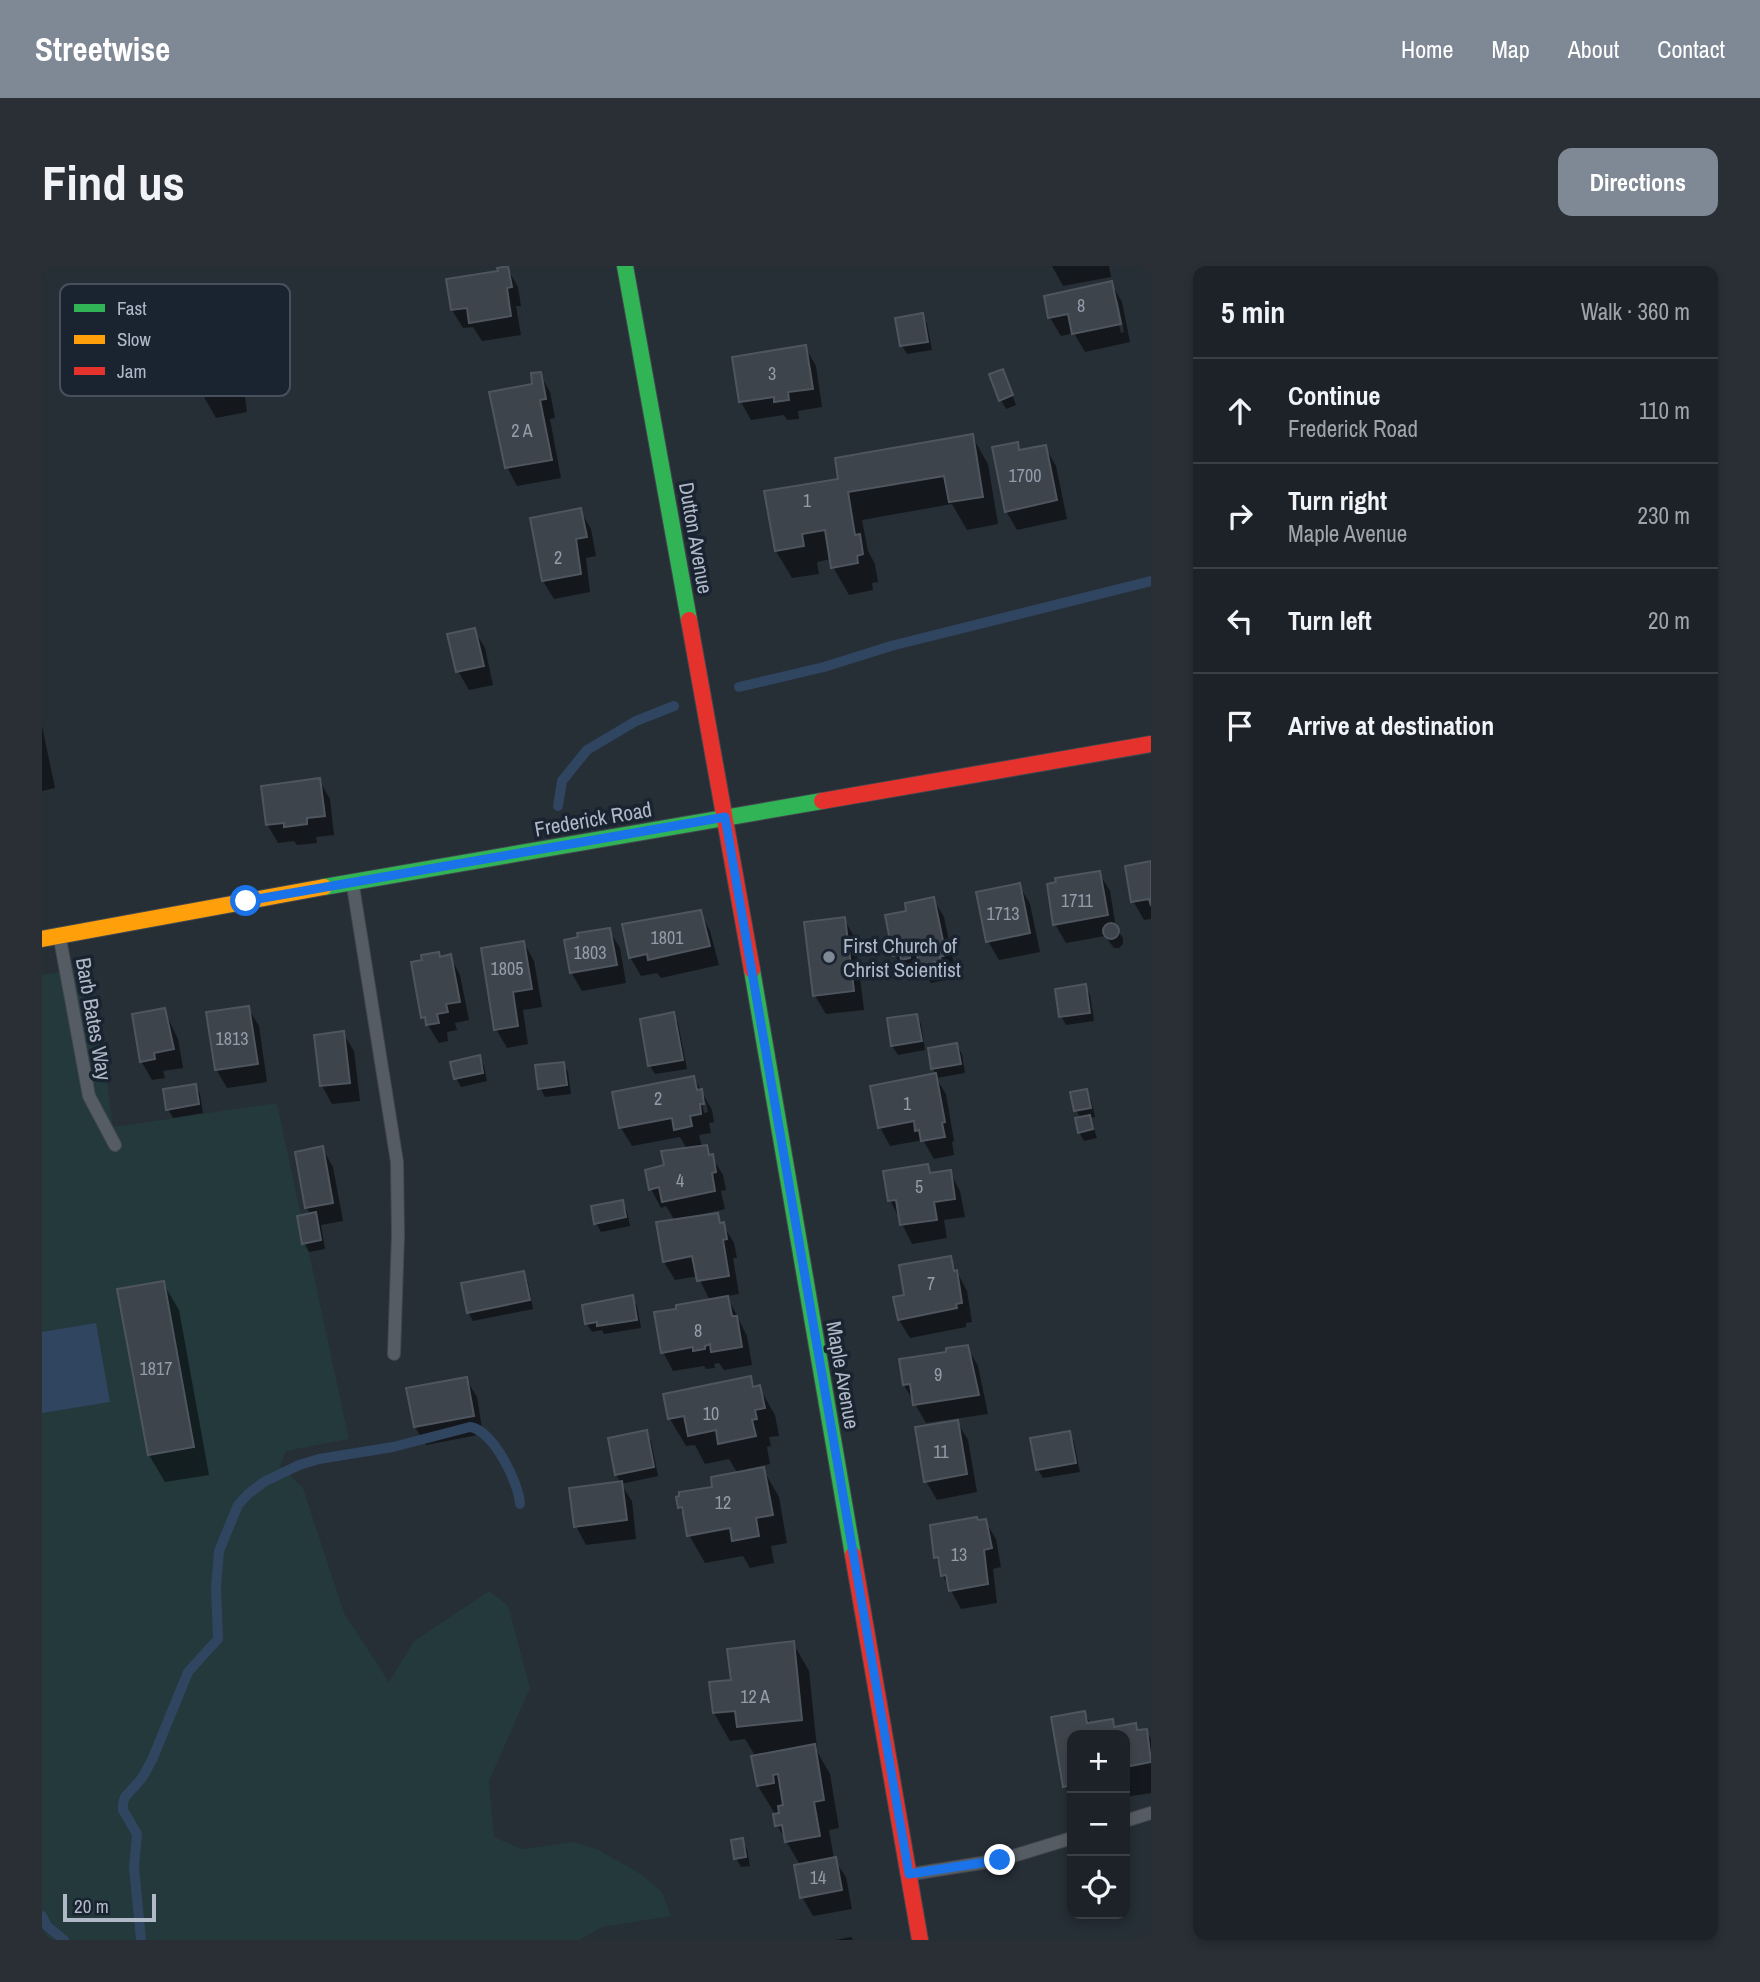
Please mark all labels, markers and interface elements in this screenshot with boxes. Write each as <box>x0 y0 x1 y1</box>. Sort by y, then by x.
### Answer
text: Streetwise <box>35 27 170 71</box>
text: Home <box>1401 33 1453 65</box>
text: Map <box>1491 33 1530 65</box>
text: About <box>1568 33 1619 65</box>
text: Contact <box>1657 33 1725 65</box>
button: Directions <box>1558 148 1718 216</box>
text: Find us <box>42 149 185 215</box>
legend <box>60 284 290 396</box>
text: 5 min <box>1221 292 1285 332</box>
house number: 8 <box>1077 293 1085 318</box>
text: Fast <box>117 295 147 321</box>
text: Walk · 360 m <box>1581 296 1690 327</box>
text: Slow <box>117 326 152 352</box>
text: Jam <box>117 358 146 384</box>
house number: 3 <box>768 361 776 386</box>
text: Continue <box>1288 378 1380 413</box>
icon: ahead <box>1221 392 1259 430</box>
text: 110 m <box>1639 395 1690 426</box>
text: Frederick Road <box>1288 413 1418 444</box>
house number: 2 A <box>511 418 533 443</box>
house number: 1700 <box>1009 463 1041 488</box>
street label: Dutton Avenue <box>672 480 720 596</box>
text: Turn right <box>1288 483 1387 518</box>
house number: 1 <box>803 488 812 513</box>
icon: right <box>1221 497 1259 535</box>
text: 230 m <box>1638 500 1690 531</box>
text: Maple Avenue <box>1288 518 1407 549</box>
house number: 2 <box>554 545 562 570</box>
icon: left <box>1221 602 1259 640</box>
text: Turn left <box>1288 603 1372 638</box>
text: 20 m <box>1648 605 1690 636</box>
icon: arrive <box>1221 707 1259 745</box>
text: Arrive at destination <box>1288 708 1494 743</box>
street label: Frederick Road <box>532 794 654 844</box>
route start <box>230 885 261 916</box>
house number: 1711 <box>1061 888 1094 913</box>
house number: 1713 <box>987 901 1019 926</box>
house number: 1801 <box>651 925 684 950</box>
place label: First Church of Christ Scientist <box>843 931 961 984</box>
house number: 1803 <box>574 940 606 965</box>
marker: First Church of Christ Scientist <box>821 949 837 965</box>
street label: Barb Bates Way <box>69 956 119 1083</box>
house number: 1805 <box>491 956 523 981</box>
house number: 1813 <box>216 1026 248 1051</box>
house number: 2 <box>654 1086 662 1111</box>
house number: 1 <box>903 1091 912 1116</box>
house number: 4 <box>676 1168 684 1193</box>
house number: 5 <box>915 1174 923 1199</box>
house number: 7 <box>927 1271 935 1296</box>
house number: 8 <box>694 1318 702 1343</box>
street label: Maple Avenue <box>819 1319 867 1431</box>
house number: 1817 <box>140 1356 172 1381</box>
house number: 9 <box>934 1362 942 1387</box>
house number: 10 <box>703 1401 719 1426</box>
house number: 11 <box>933 1439 949 1464</box>
house number: 12 <box>715 1490 731 1515</box>
house number: 13 <box>951 1542 967 1567</box>
house number: 12 A <box>740 1684 770 1709</box>
map controls <box>1067 1730 1130 1919</box>
button: + <box>1067 1730 1130 1793</box>
button: − <box>1067 1793 1130 1856</box>
route end <box>984 1844 1015 1875</box>
button: locate <box>1067 1856 1130 1919</box>
house number: 14 <box>810 1865 826 1890</box>
scale bar <box>63 1891 156 1923</box>
text: 20 m <box>74 1893 109 1919</box>

